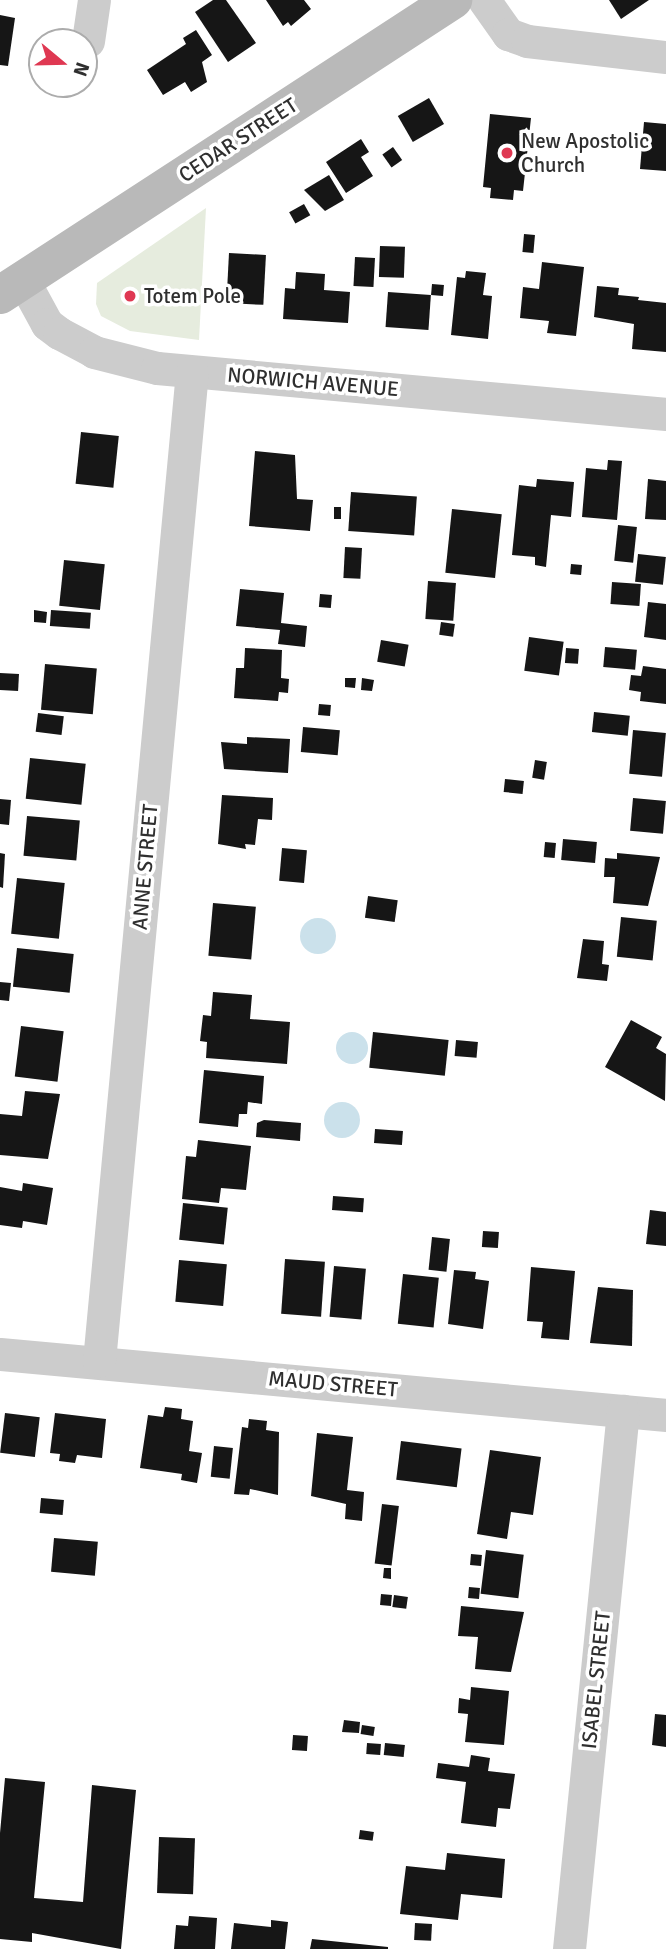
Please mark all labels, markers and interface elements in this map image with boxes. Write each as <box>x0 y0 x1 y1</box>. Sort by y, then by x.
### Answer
north arrow <box>28 28 98 98</box>
text: N <box>67 59 94 79</box>
street label: CEDAR STREET <box>174 92 302 188</box>
place label: New Apostolic Church <box>521 128 649 178</box>
marker: New Apostolic Church <box>499 145 515 161</box>
place label: Totem Pole <box>144 283 241 309</box>
marker: Totem Pole <box>122 288 138 304</box>
street label: NORWICH AVENUE <box>226 362 400 402</box>
street label: ANNE STREET <box>127 803 163 931</box>
street label: MAUD STREET <box>267 1366 399 1402</box>
street label: ISABEL STREET <box>576 1610 616 1750</box>

